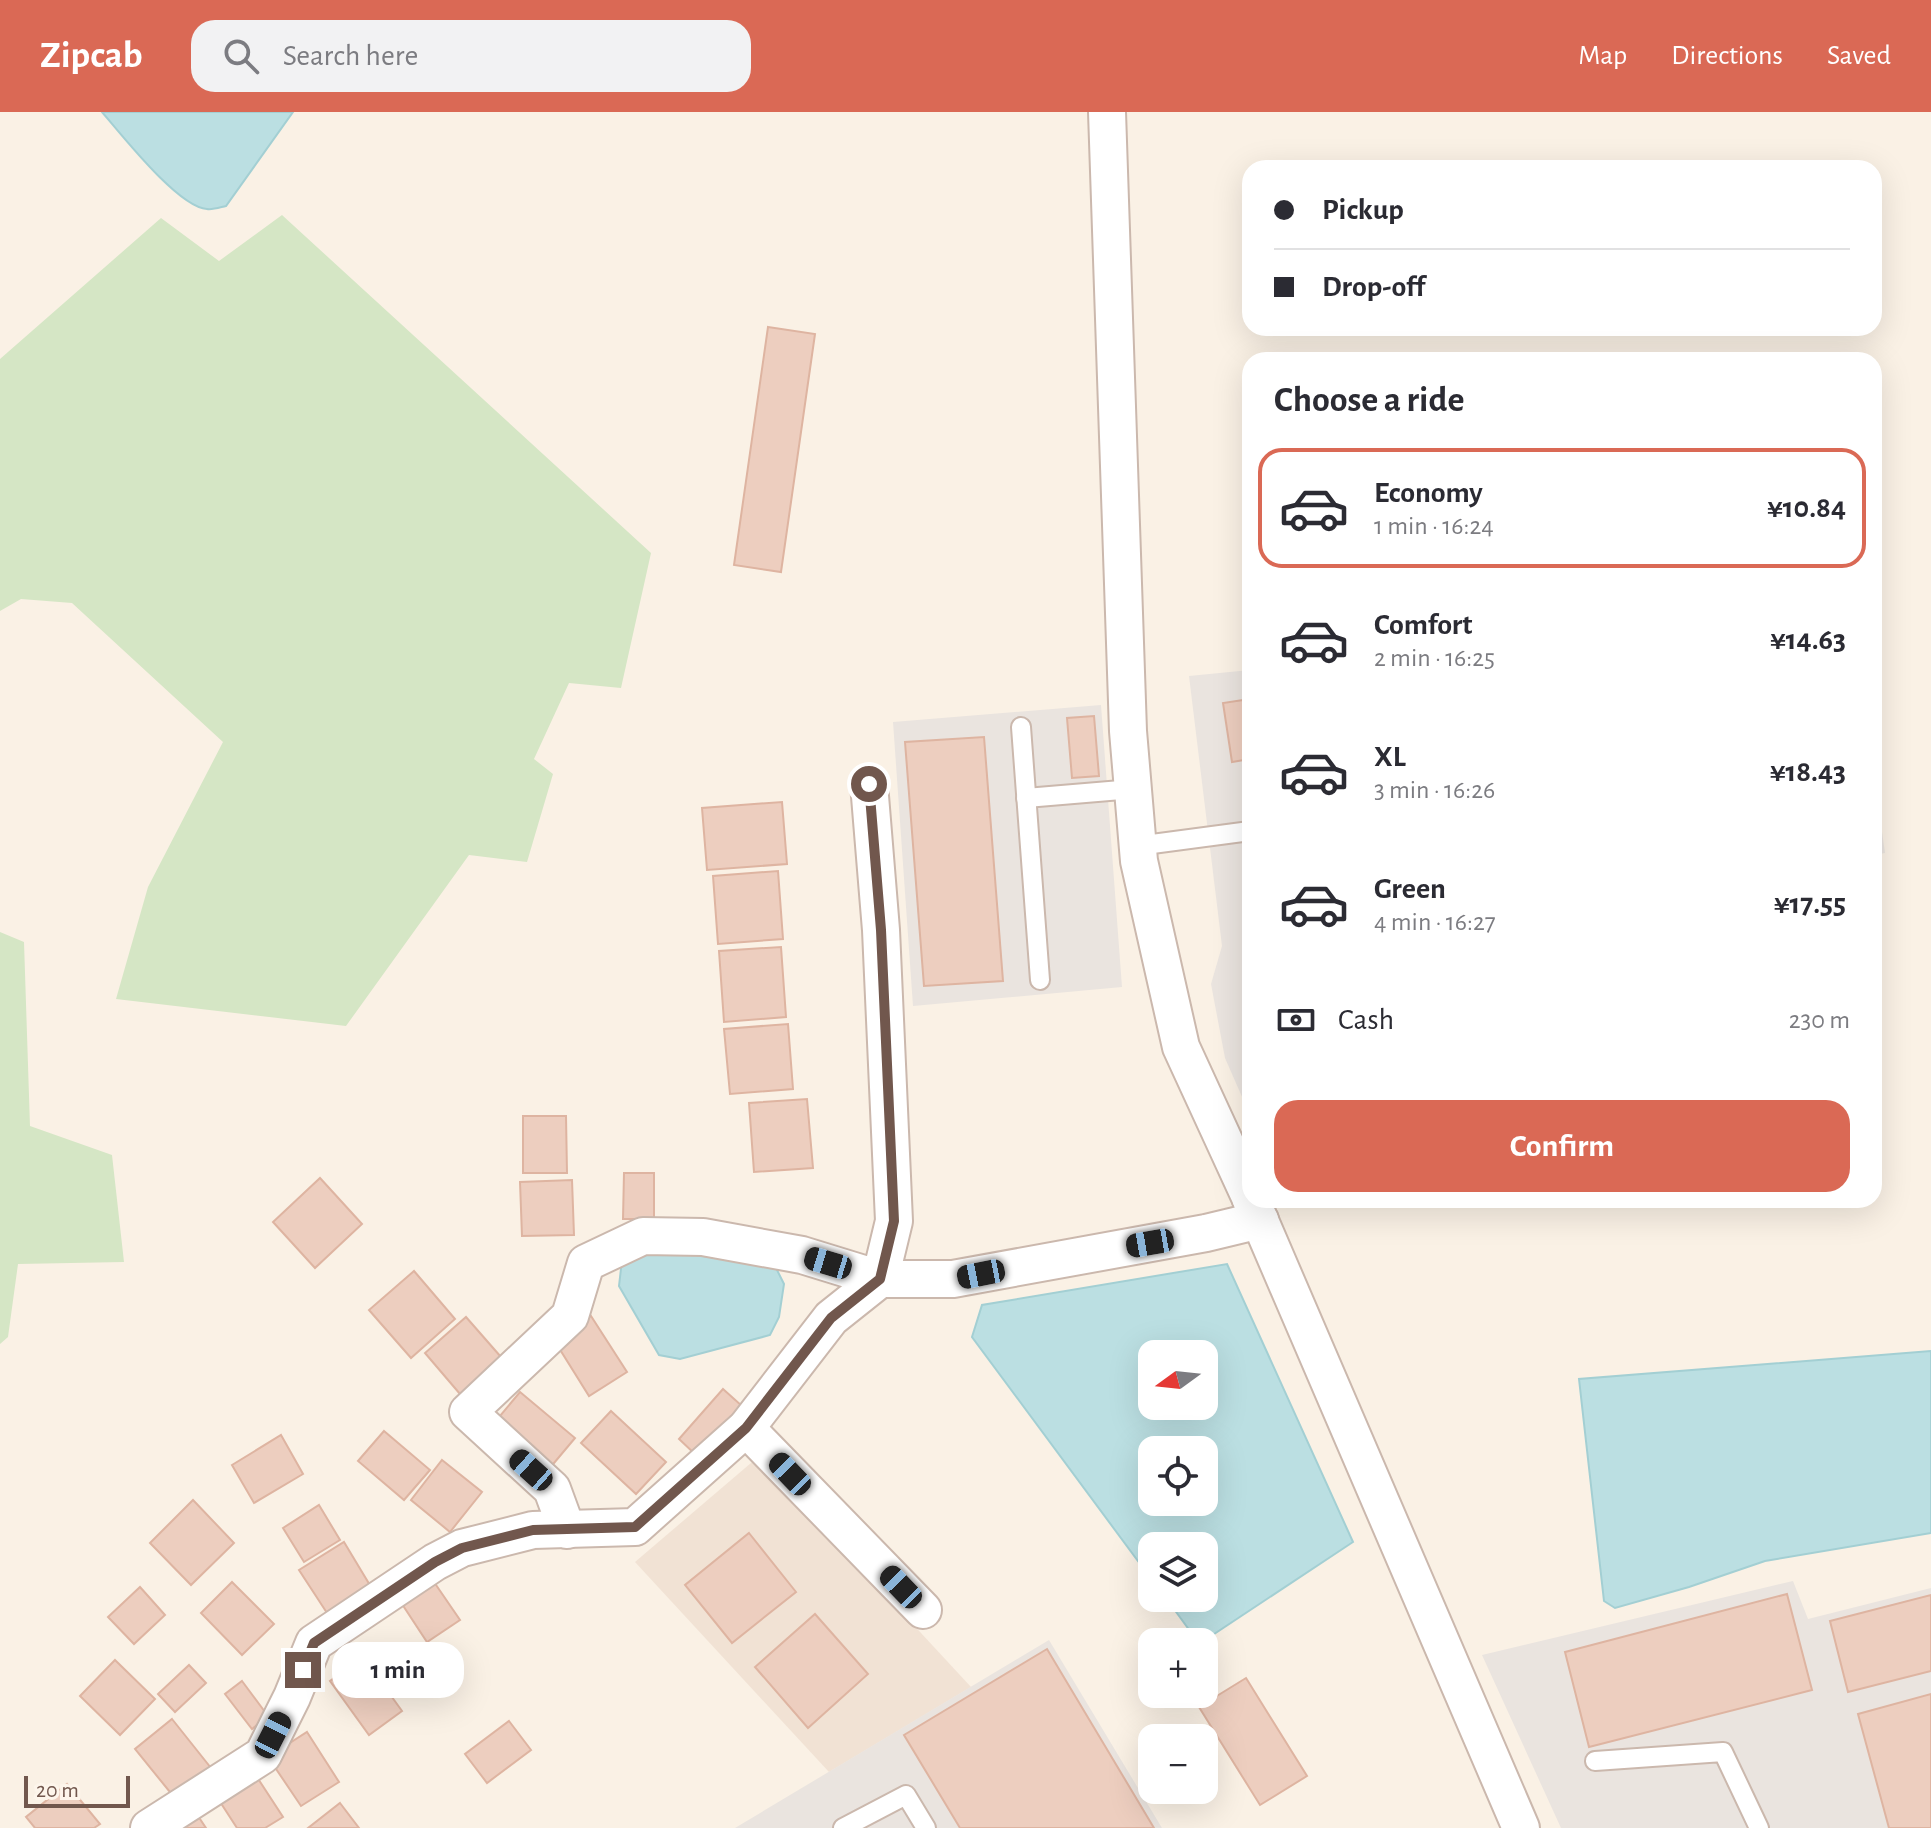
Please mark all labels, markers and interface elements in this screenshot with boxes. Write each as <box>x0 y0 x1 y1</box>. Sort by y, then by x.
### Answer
search box <box>191 20 751 92</box>
icon: search <box>219 34 263 78</box>
text: Zipcab <box>40 37 143 75</box>
text: Search here <box>283 41 418 71</box>
text: Map <box>1578 42 1627 70</box>
text: Directions <box>1671 42 1783 70</box>
text: Saved <box>1827 42 1891 70</box>
text: Pickup <box>1322 195 1404 225</box>
text: Drop-off <box>1322 272 1425 302</box>
text: Choose a ride <box>1274 382 1464 418</box>
icon: car <box>1278 472 1350 544</box>
text: Economy <box>1374 478 1483 508</box>
text: ¥10.84 <box>1767 493 1846 523</box>
text: 1 min · 16:24 <box>1374 513 1494 539</box>
icon: car <box>1278 604 1350 676</box>
text: Comfort <box>1374 610 1473 640</box>
text: ¥14.63 <box>1770 625 1846 655</box>
text: 2 min · 16:25 <box>1374 645 1495 671</box>
icon: car <box>1278 736 1350 808</box>
text: XL <box>1374 742 1406 772</box>
text: ¥18.43 <box>1770 757 1846 787</box>
route start <box>851 766 887 802</box>
text: 3 min · 16:26 <box>1374 777 1495 803</box>
icon: car <box>1278 868 1350 940</box>
text: Green <box>1374 874 1446 904</box>
text: ¥17.55 <box>1774 889 1846 919</box>
text: 4 min · 16:27 <box>1374 909 1496 935</box>
icon: cash <box>1274 998 1318 1042</box>
text: Cash <box>1338 1005 1394 1035</box>
text: 230 m <box>1789 1007 1850 1033</box>
button: Confirm <box>1274 1100 1850 1192</box>
car <box>1124 1227 1176 1259</box>
car <box>802 1245 854 1281</box>
car <box>955 1258 1007 1290</box>
north arrow <box>1138 1340 1218 1420</box>
map controls <box>1138 1340 1218 1804</box>
button: locate <box>1138 1436 1218 1516</box>
car <box>505 1445 557 1495</box>
car <box>765 1448 815 1500</box>
button: layers <box>1138 1532 1218 1612</box>
car <box>876 1561 926 1613</box>
button: + <box>1138 1628 1218 1708</box>
callout: 1 min <box>331 1642 463 1698</box>
route end <box>285 1652 321 1688</box>
text: 1 min <box>371 1657 425 1683</box>
car <box>251 1708 295 1762</box>
button: − <box>1138 1724 1218 1804</box>
scale bar <box>24 1772 130 1808</box>
text: 20 m <box>36 1779 79 1801</box>

